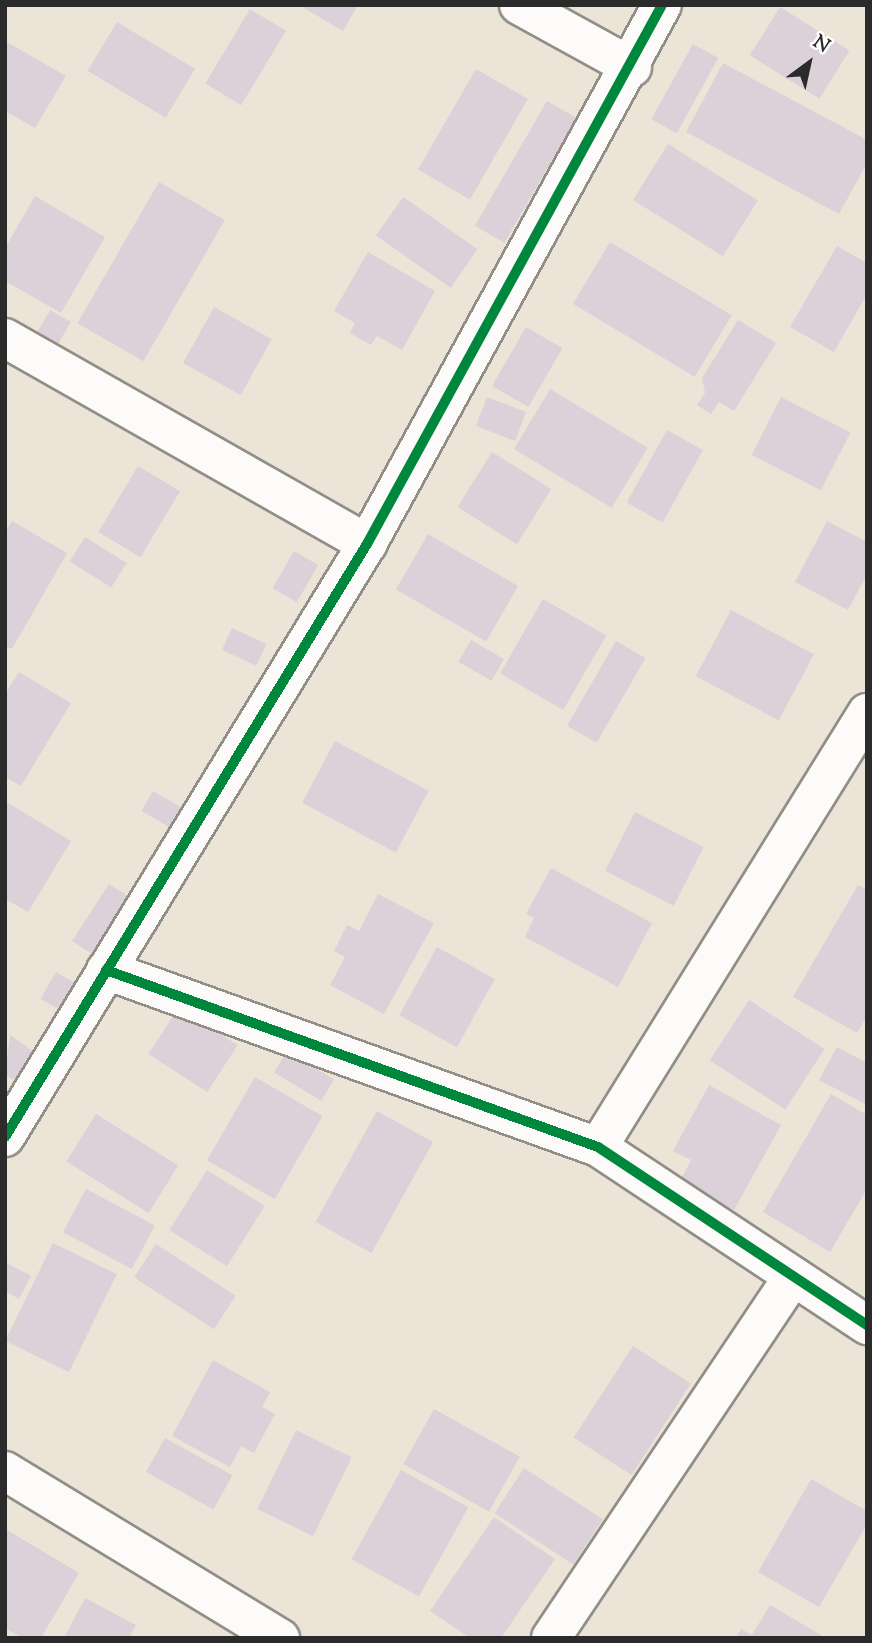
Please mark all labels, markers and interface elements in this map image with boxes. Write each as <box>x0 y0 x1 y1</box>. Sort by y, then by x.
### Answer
north arrow <box>774 28 844 98</box>
text: N <box>807 30 834 60</box>

